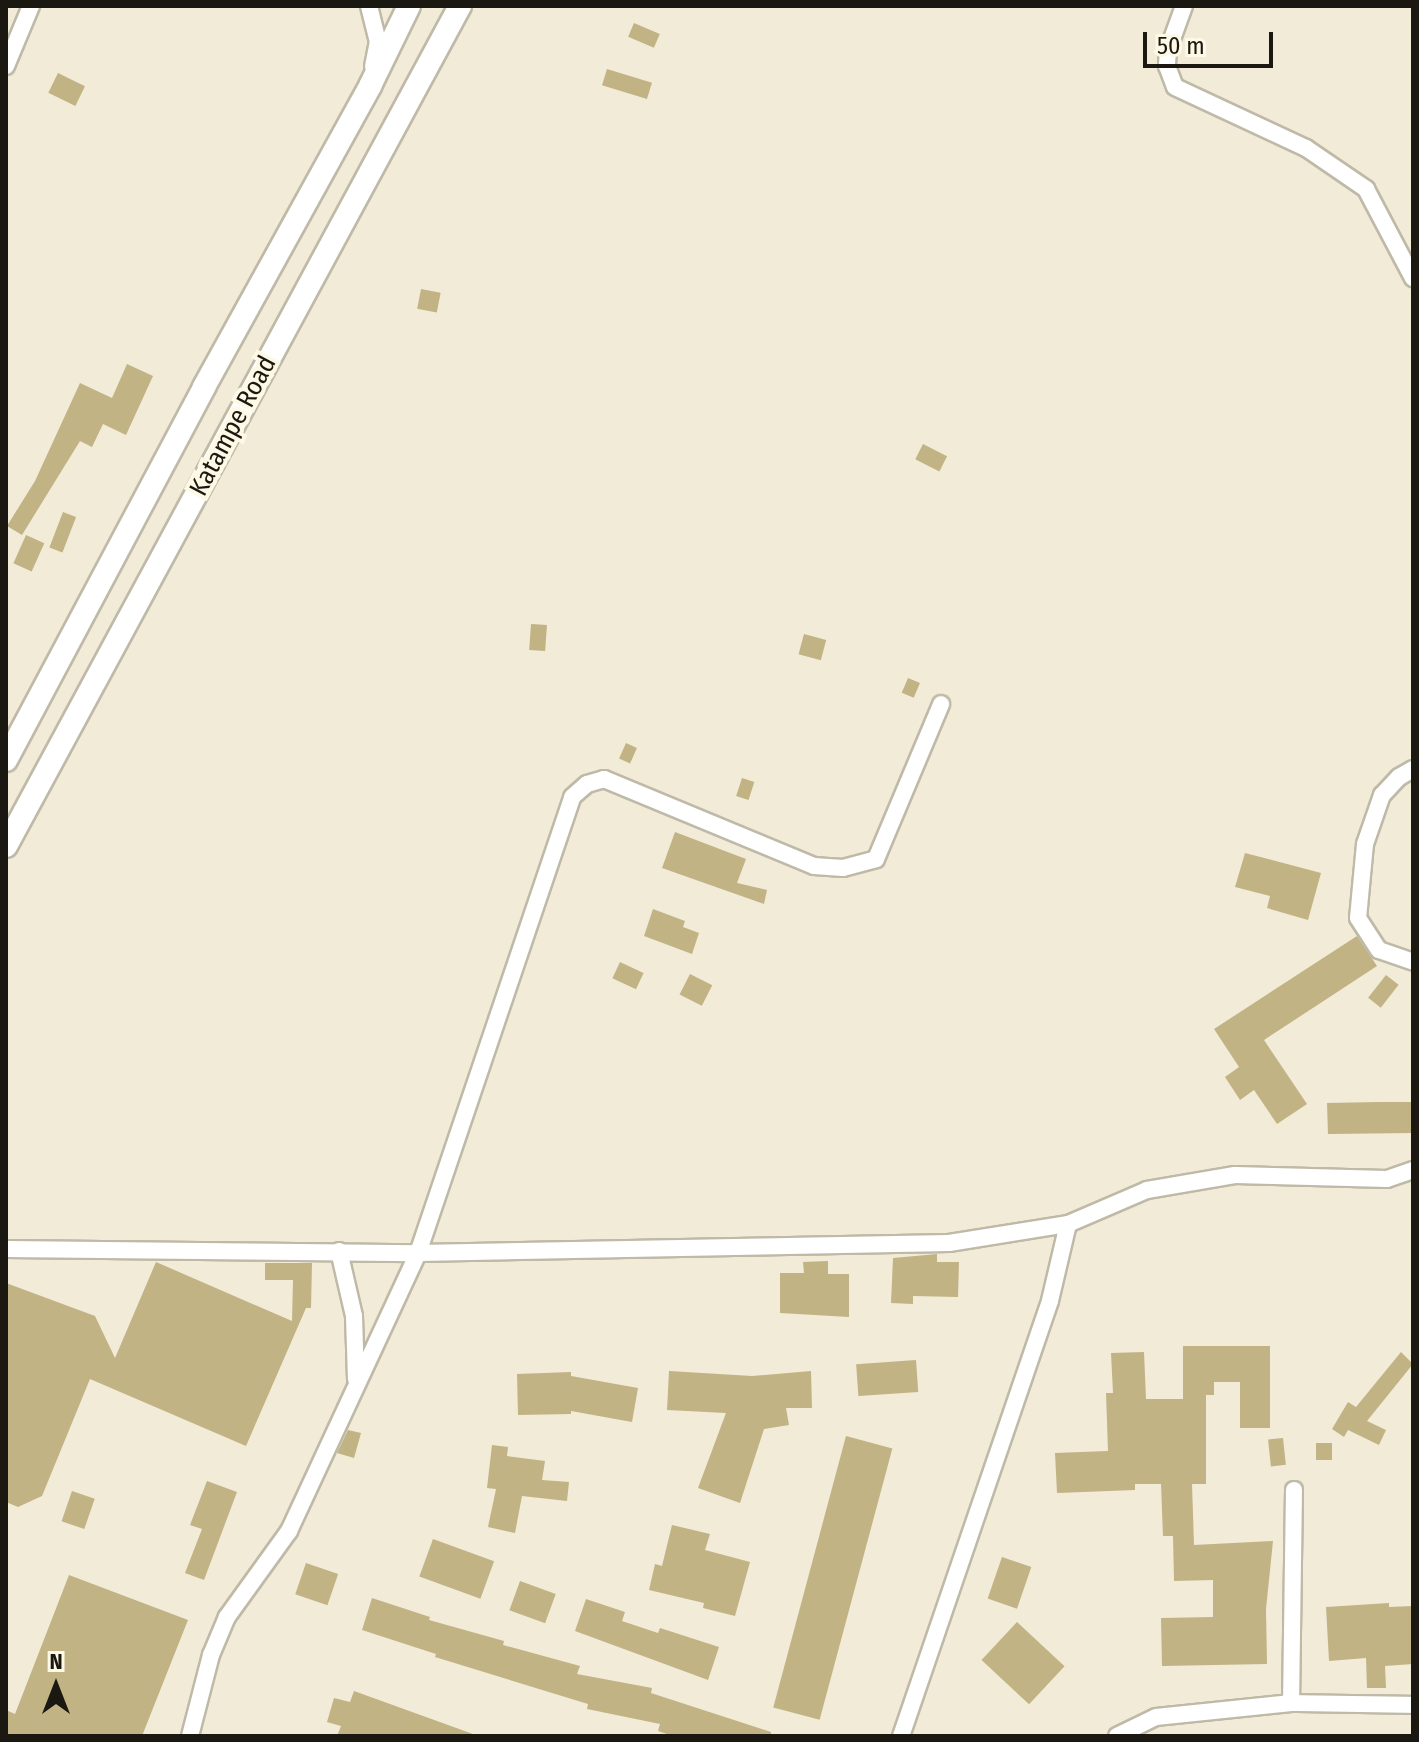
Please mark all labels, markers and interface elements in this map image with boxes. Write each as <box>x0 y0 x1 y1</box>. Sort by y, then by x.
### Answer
scale bar <box>1147 16 1277 66</box>
text: 50 m <box>1157 32 1205 60</box>
street label: Katampe Road <box>183 351 283 501</box>
north arrow <box>16 1646 96 1726</box>
text: N <box>49 1648 63 1675</box>

